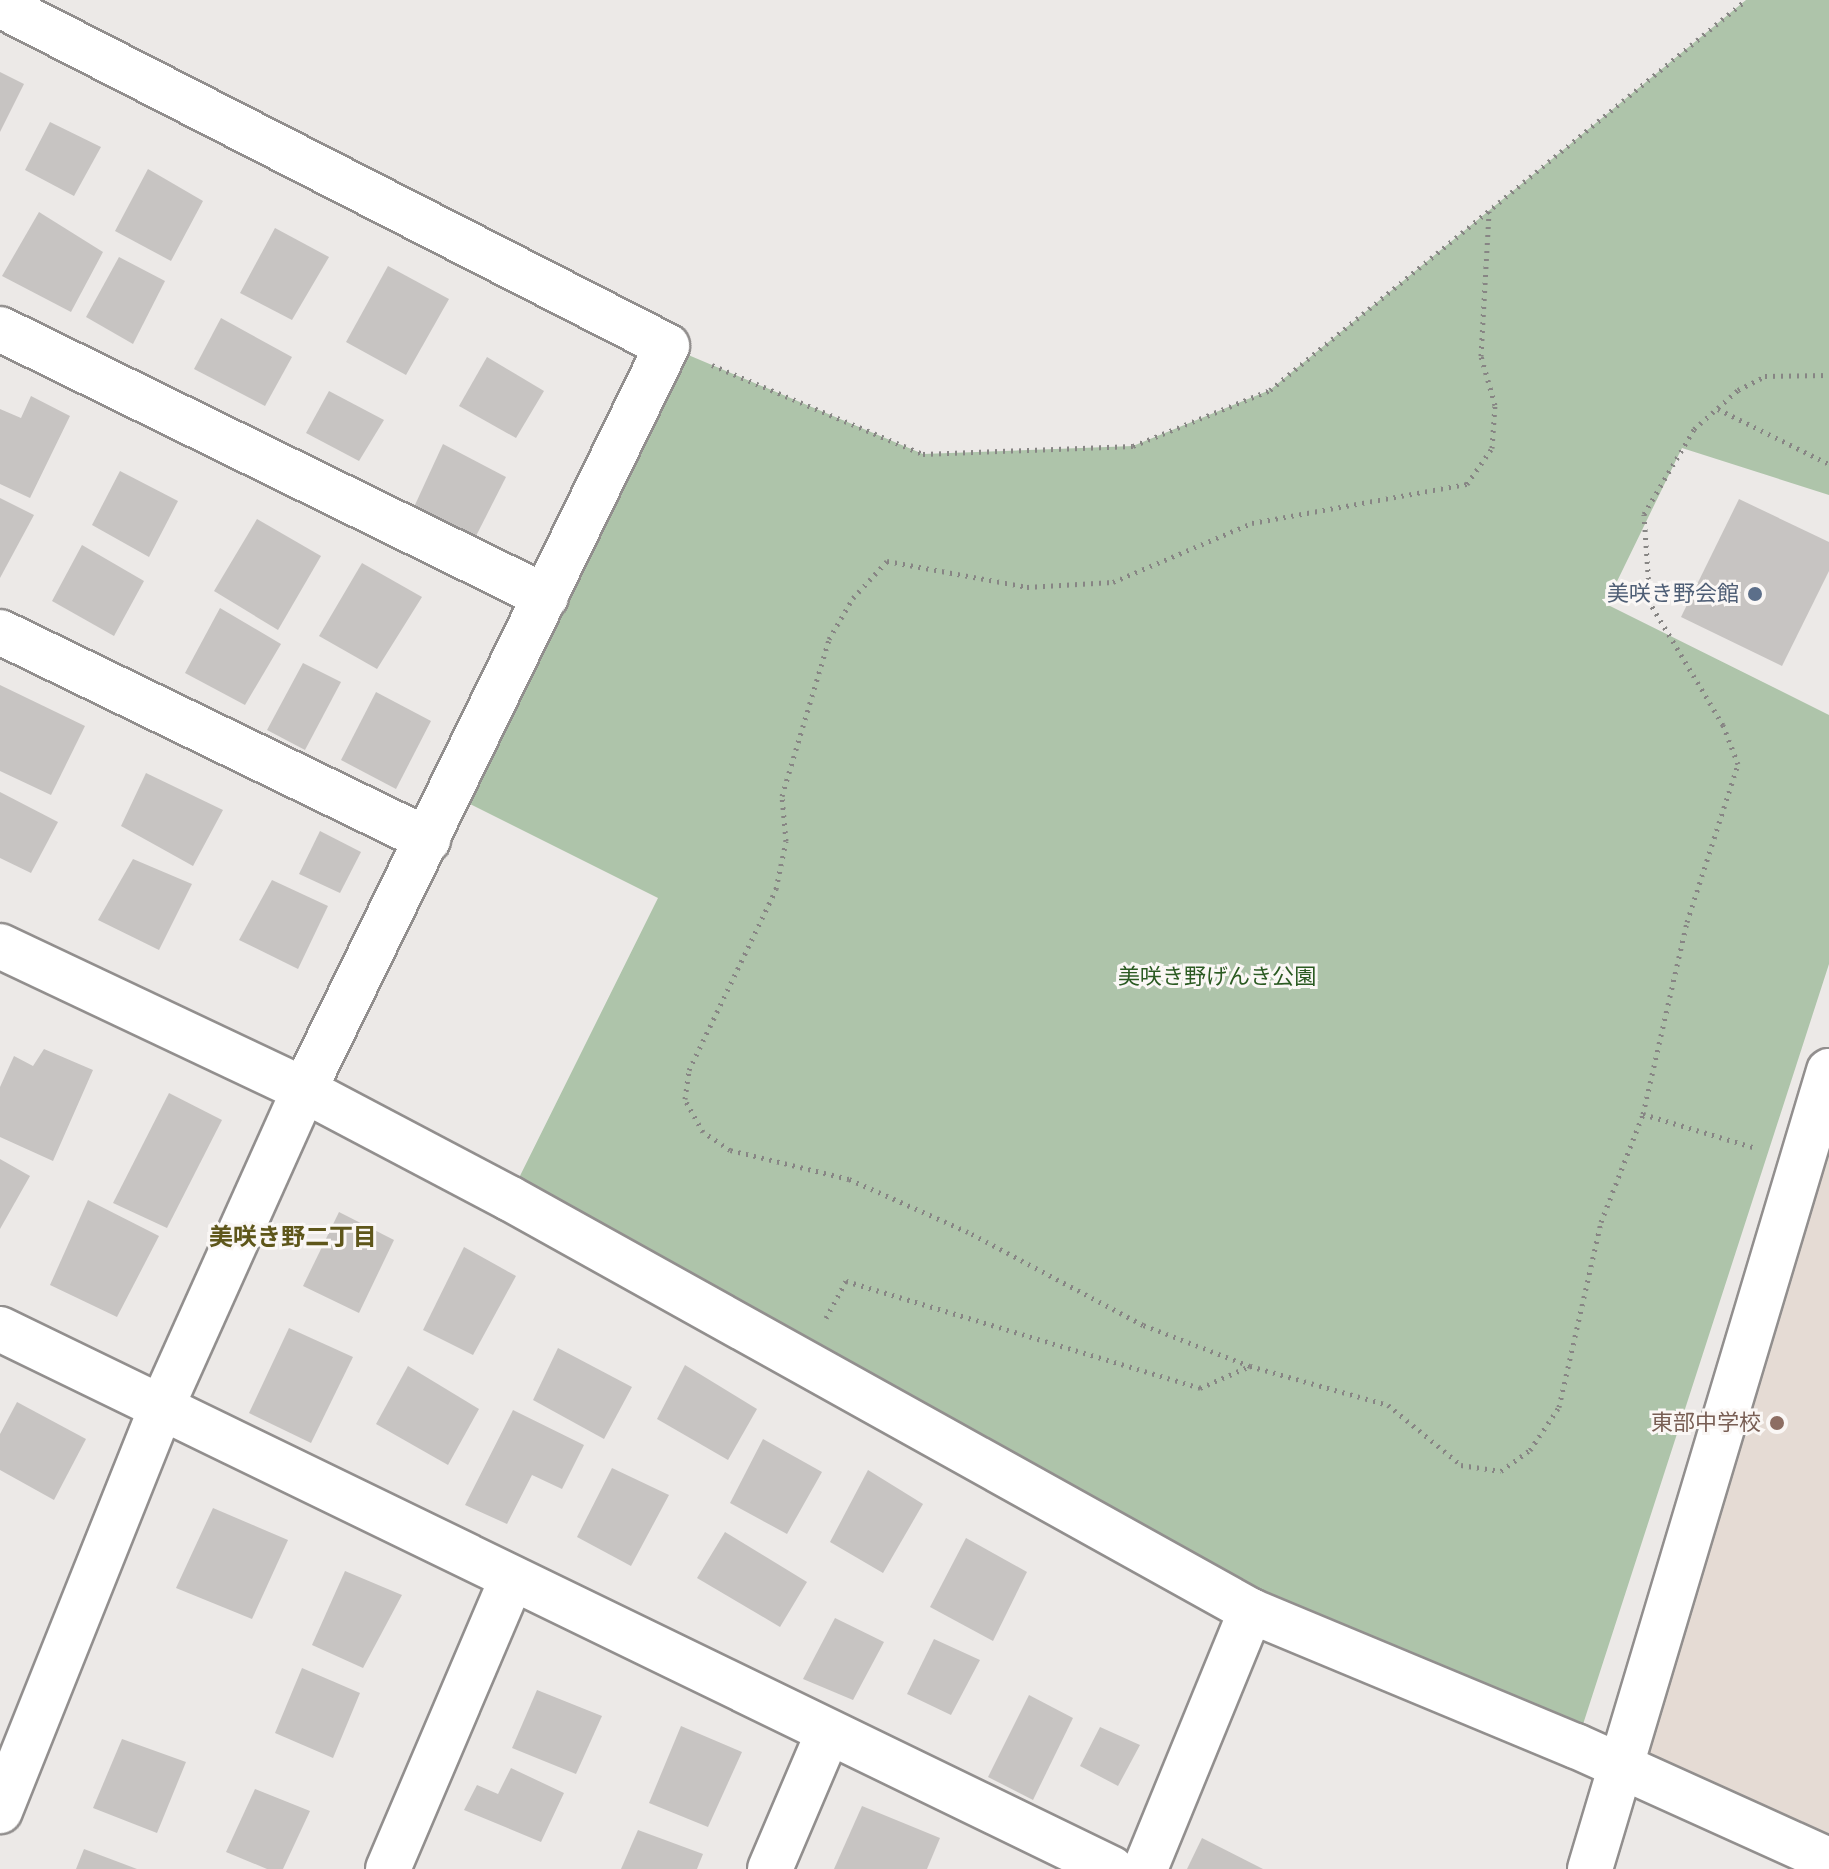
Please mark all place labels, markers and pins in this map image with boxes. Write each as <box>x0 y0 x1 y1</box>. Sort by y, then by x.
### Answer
place label: 美咲き野会館 <box>1607 581 1739 607</box>
marker: 美咲き野会館 <box>1746 585 1764 603</box>
place label: 東部中学校 <box>1651 1410 1761 1436</box>
marker: 東部中学校 <box>1768 1414 1786 1432</box>

